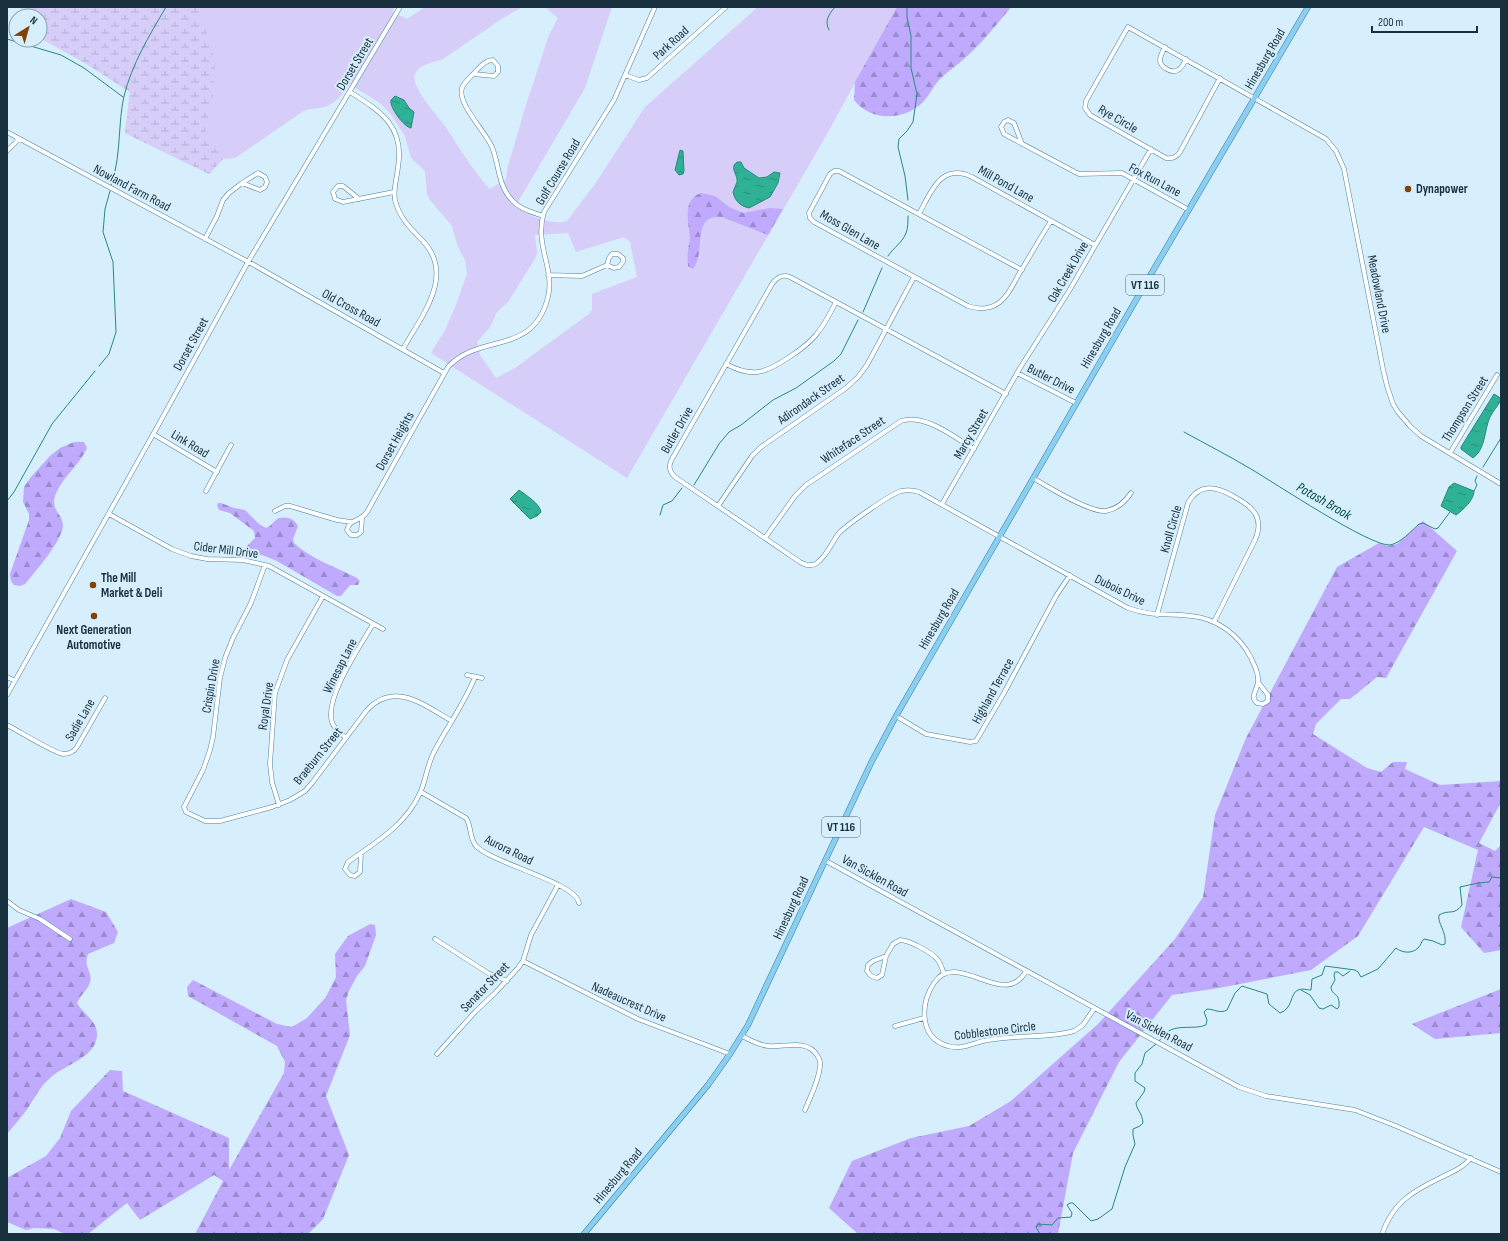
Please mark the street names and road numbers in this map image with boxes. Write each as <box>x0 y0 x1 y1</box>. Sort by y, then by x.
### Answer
street label: Park Road <box>650 23 692 63</box>
street label: Hinesburg Road <box>1241 26 1289 92</box>
street label: Dorset Street <box>333 35 377 93</box>
street label: Rye Circle <box>1095 101 1141 137</box>
street label: Golf Course Road <box>532 136 584 208</box>
street label: Fox Run Lane <box>1126 160 1184 200</box>
street label: Nowland Farm Road <box>91 161 173 215</box>
street label: Mill Pond Lane <box>975 162 1037 206</box>
street label: Moss Glen Lane <box>817 206 883 254</box>
street label: Oak Creek Drive <box>1044 238 1092 306</box>
street label: Meadowland Drive <box>1364 254 1394 334</box>
road number: VT 116 <box>1126 275 1164 295</box>
street label: Old Cross Road <box>319 285 383 331</box>
street label: Hinesburg Road <box>1077 305 1125 371</box>
street label: Dorset Street <box>170 314 212 374</box>
street label: Butler Drive <box>1025 360 1077 398</box>
street label: Adirondack Street <box>774 370 847 428</box>
street label: Thompson Street <box>1438 373 1492 445</box>
street label: Butler Drive <box>657 404 697 456</box>
street label: Marcy Street <box>950 406 992 462</box>
street label: Dorset Heights <box>372 408 418 473</box>
street label: Whiteface Street <box>818 413 888 467</box>
street label: Link Road <box>168 426 212 462</box>
street label: Knoll Circle <box>1157 503 1185 555</box>
street label: Cider Mill Drive <box>193 538 259 562</box>
street label: Dubois Drive <box>1092 571 1148 609</box>
street label: Hinesburg Road <box>915 586 963 652</box>
street label: Winesap Lane <box>319 636 361 696</box>
street label: Highland Terrace <box>968 655 1018 727</box>
street label: Crispin Drive <box>198 657 224 715</box>
street label: Royal Drive <box>255 681 277 731</box>
street label: Sadie Lane <box>61 696 99 744</box>
street label: Braeburn Street <box>290 724 346 788</box>
road number: VT 116 <box>822 817 860 837</box>
street label: Aurora Road <box>481 831 536 869</box>
street label: Van Sicklen Road <box>839 851 911 901</box>
street label: Hinesburg Road <box>769 874 813 942</box>
street label: Senator Street <box>457 958 513 1016</box>
street label: Nadeaucrest Drive <box>589 978 669 1026</box>
street label: Van Sicklen Road <box>1123 1007 1195 1055</box>
street label: Cobblestone Circle <box>953 1018 1037 1044</box>
street label: Hinesburg Road <box>590 1145 646 1207</box>

